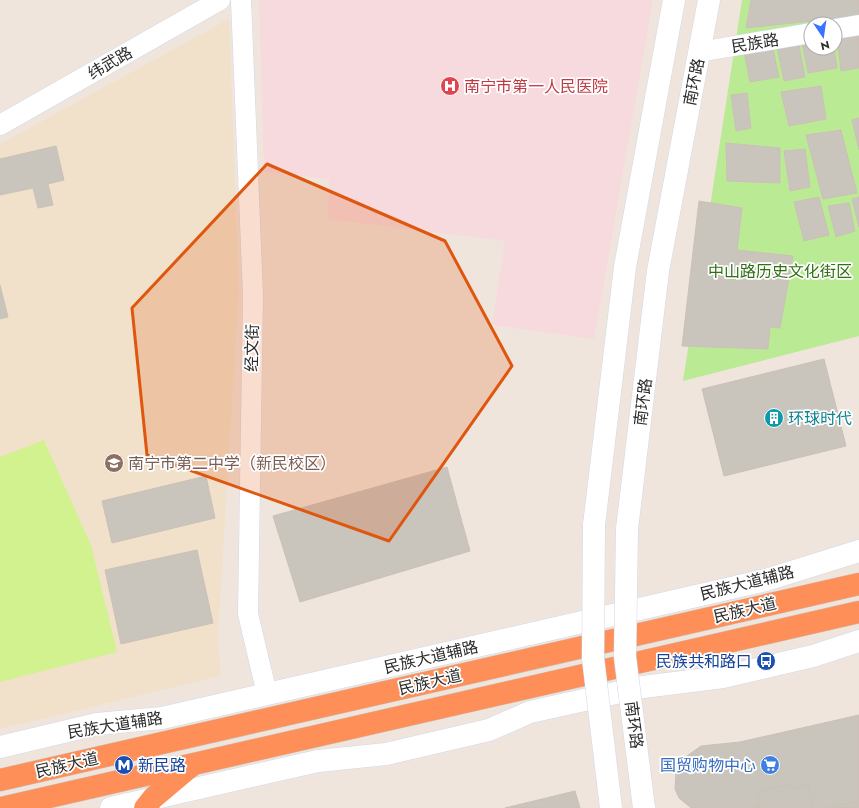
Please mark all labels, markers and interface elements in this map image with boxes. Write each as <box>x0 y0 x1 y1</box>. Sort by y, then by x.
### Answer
north arrow <box>803 16 843 56</box>
street label: 民族路 <box>729 28 781 58</box>
text: N <box>819 37 831 55</box>
street label: 纬武路 <box>83 41 137 85</box>
street label: 南环路 <box>678 56 710 108</box>
hospital icon: 南宁市第一人民医院 <box>439 75 461 97</box>
place label: 南宁市第一人民医院 <box>464 75 608 98</box>
park label: 中山路历史文化街区 <box>708 260 852 283</box>
street label: 经文街 <box>240 324 264 372</box>
street label: 南环路 <box>629 377 657 427</box>
building icon: 环球时代 <box>763 407 785 429</box>
place label: 环球时代 <box>788 407 852 430</box>
school or university icon: 南宁市第二中学（新民校区） <box>103 452 125 474</box>
place label: 南宁市第二中学（新民校区） <box>128 452 336 475</box>
street label: 民族大道辅路 <box>698 560 796 606</box>
street label: 民族大道 <box>711 592 779 628</box>
street label: 民族大道辅路 <box>382 635 480 679</box>
place label: 民族共和路口 <box>656 650 752 673</box>
bus stop icon: 民族共和路口 <box>755 650 777 672</box>
street label: 民族大道 <box>396 664 464 700</box>
street label: 南环路 <box>620 700 648 750</box>
street label: 民族大道辅路 <box>66 706 164 744</box>
street label: 民族大道 <box>33 747 101 783</box>
metro station icon: 新民路 <box>113 754 135 776</box>
place label: 新民路 <box>138 754 186 777</box>
place label: 国贸购物中心 <box>660 754 756 777</box>
supermarket icon: 国贸购物中心 <box>759 754 781 776</box>

